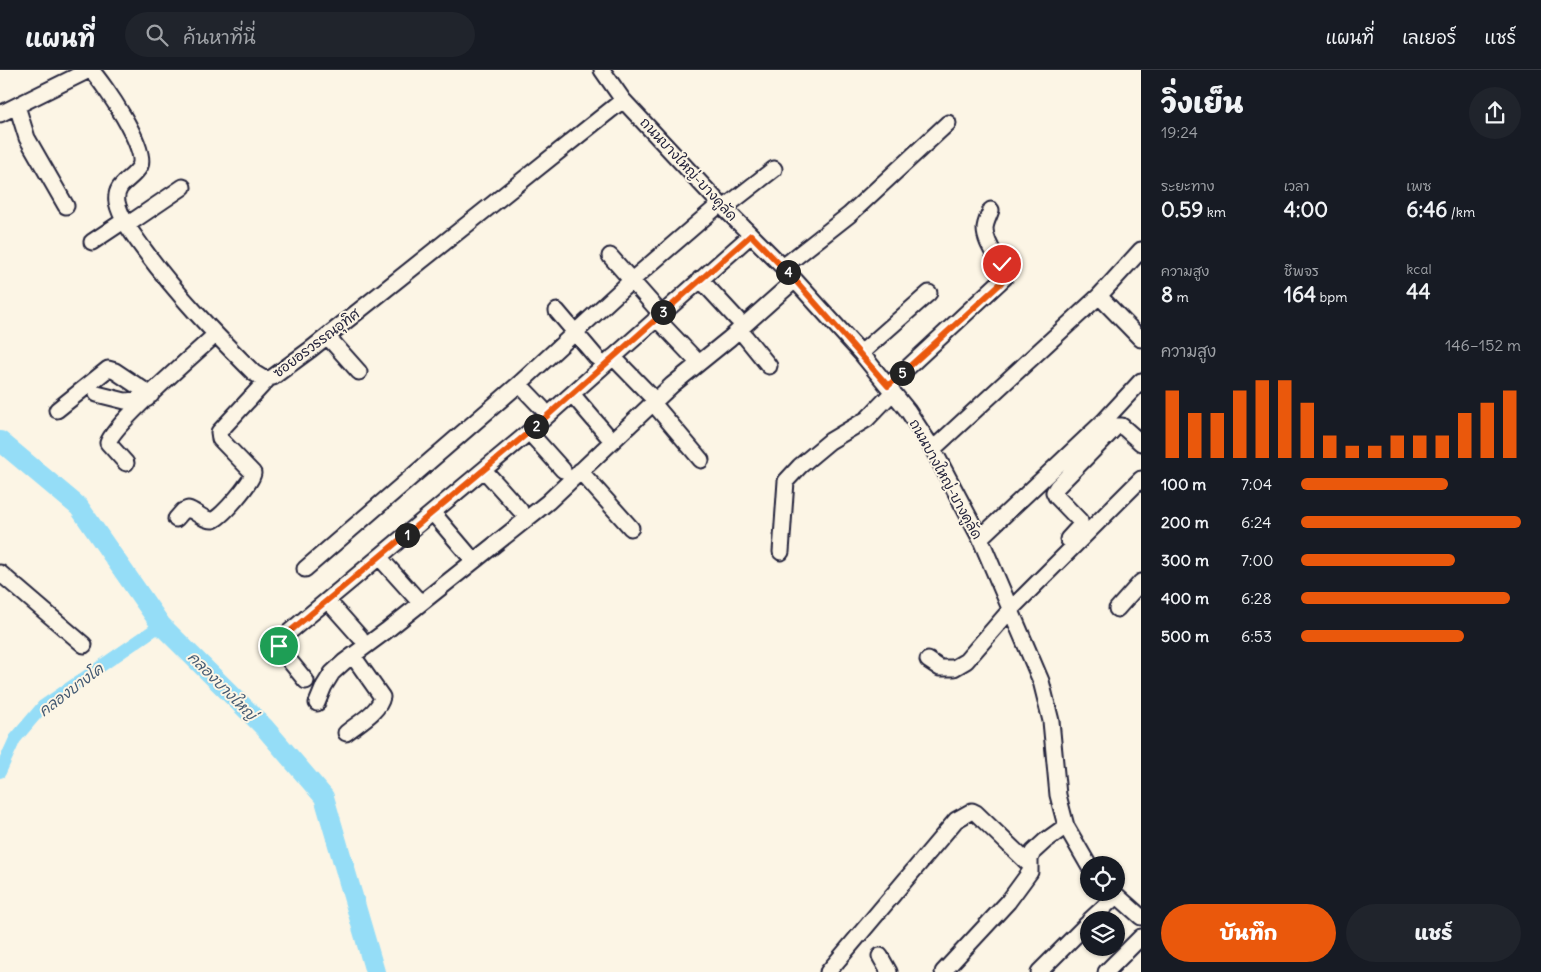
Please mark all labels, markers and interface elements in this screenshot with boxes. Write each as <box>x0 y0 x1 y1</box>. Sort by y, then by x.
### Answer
search box <box>125 12 475 57</box>
icon: search <box>143 21 171 49</box>
text: แผนที่ <box>25 23 95 53</box>
text: ค้นหาที่นี่ <box>183 25 256 49</box>
text: แผนที่ <box>1326 26 1374 49</box>
text: เลเยอร์ <box>1402 26 1456 49</box>
text: แชร์ <box>1484 26 1516 49</box>
text: วิ่งเย็น <box>1161 85 1243 121</box>
button: share <box>1469 87 1521 139</box>
street label: ถนนบางใหญ่-บางคูลัด <box>636 114 742 225</box>
text: 19:24 <box>1161 122 1198 142</box>
text: ระยะทาง <box>1161 177 1214 195</box>
text: เวลา <box>1284 177 1310 195</box>
text: เพซ <box>1406 177 1431 195</box>
text: 0.59 <box>1161 196 1203 223</box>
text: 4:00 <box>1284 196 1328 223</box>
text: 6:46 <box>1406 196 1447 223</box>
text: km <box>1203 203 1226 221</box>
text: /km <box>1447 203 1475 221</box>
pin <box>981 243 1023 285</box>
icon: check <box>988 250 1016 278</box>
pin: 4 <box>776 260 800 284</box>
text: kcal <box>1406 260 1432 278</box>
text: ความสูง <box>1161 262 1209 280</box>
text: ชีพจร <box>1284 262 1319 280</box>
text: 4 <box>784 263 793 281</box>
text: 44 <box>1406 278 1431 305</box>
text: 8 <box>1161 281 1173 308</box>
text: 164 <box>1284 281 1316 308</box>
text: m <box>1173 288 1189 306</box>
text: bpm <box>1316 288 1348 306</box>
pin: 3 <box>650 300 676 324</box>
text: 3 <box>660 303 667 321</box>
street label: ซอยอรวรรณอุทิศ <box>269 304 364 382</box>
text: 146–152 m <box>1445 335 1521 355</box>
text: ความสูง <box>1161 341 1216 361</box>
pin: 5 <box>890 360 914 386</box>
text: 5 <box>898 364 907 382</box>
pin: 2 <box>524 414 548 438</box>
street label: ถนนบางใหญ่-บางคูลัด <box>905 416 987 543</box>
text: 2 <box>533 417 540 435</box>
text: 100 m <box>1161 474 1206 494</box>
text: 7:04 <box>1241 474 1272 494</box>
text: 200 m <box>1161 512 1209 532</box>
text: 6:24 <box>1241 512 1272 532</box>
pin: 1 <box>394 522 420 548</box>
text: 1 <box>405 526 410 544</box>
text: 300 m <box>1161 550 1209 570</box>
text: 7:00 <box>1241 550 1274 570</box>
text: 400 m <box>1161 588 1209 608</box>
text: 6:28 <box>1241 588 1272 608</box>
pin <box>258 625 300 667</box>
text: 500 m <box>1161 626 1209 646</box>
text: 6:53 <box>1241 626 1272 646</box>
icon: arrive <box>265 632 293 660</box>
water label: คลองบางใหญ่ <box>184 647 263 726</box>
water label: คลองบางโค <box>35 659 107 720</box>
map controls <box>1080 856 1125 956</box>
button: locate <box>1080 856 1125 901</box>
button: บันทึก <box>1161 904 1336 962</box>
button: แชร์ <box>1346 904 1521 962</box>
button: layers <box>1080 911 1125 956</box>

